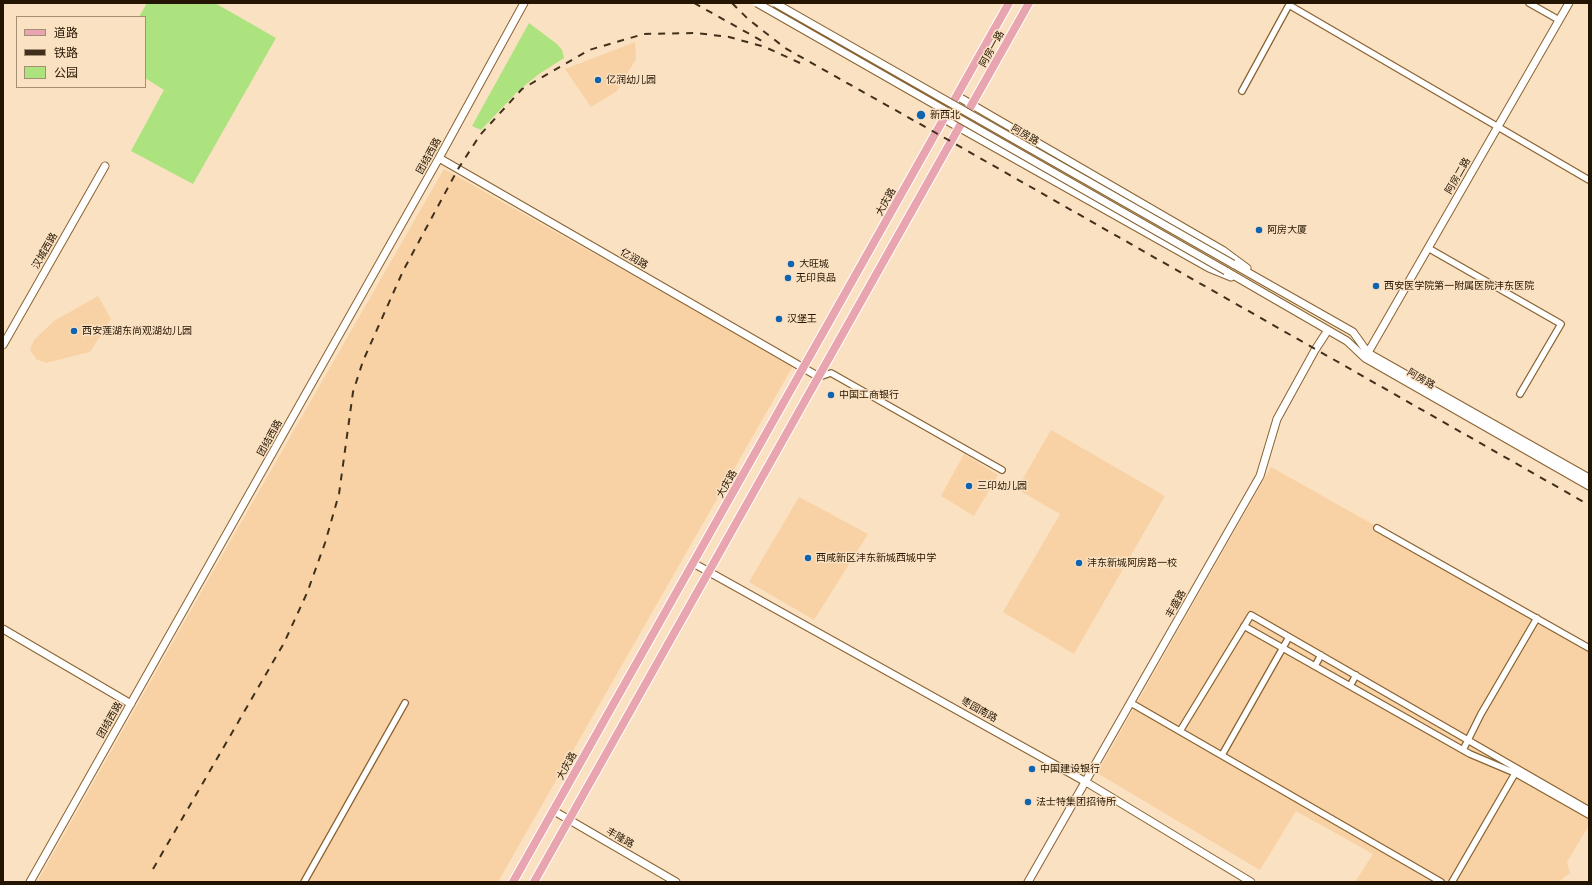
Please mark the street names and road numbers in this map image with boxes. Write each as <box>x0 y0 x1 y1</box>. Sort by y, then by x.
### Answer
street label: 阿房一路 <box>977 29 1007 69</box>
street label: 阿房路 <box>1009 122 1041 148</box>
street label: 团结西路 <box>414 136 444 176</box>
street label: 阿房二路 <box>1443 156 1473 196</box>
street label: 大庆路 <box>873 186 899 218</box>
street label: 汉城西路 <box>30 231 60 271</box>
street label: 亿润路 <box>618 246 650 272</box>
street label: 阿房路 <box>1405 366 1437 392</box>
street label: 团结西路 <box>255 418 285 458</box>
street label: 大庆路 <box>714 468 740 500</box>
street label: 丰盛路 <box>1163 588 1189 620</box>
street label: 枣园南路 <box>959 695 999 725</box>
street label: 团结西路 <box>95 700 125 740</box>
street label: 大庆路 <box>554 750 580 782</box>
street label: 丰隆路 <box>604 825 636 851</box>

